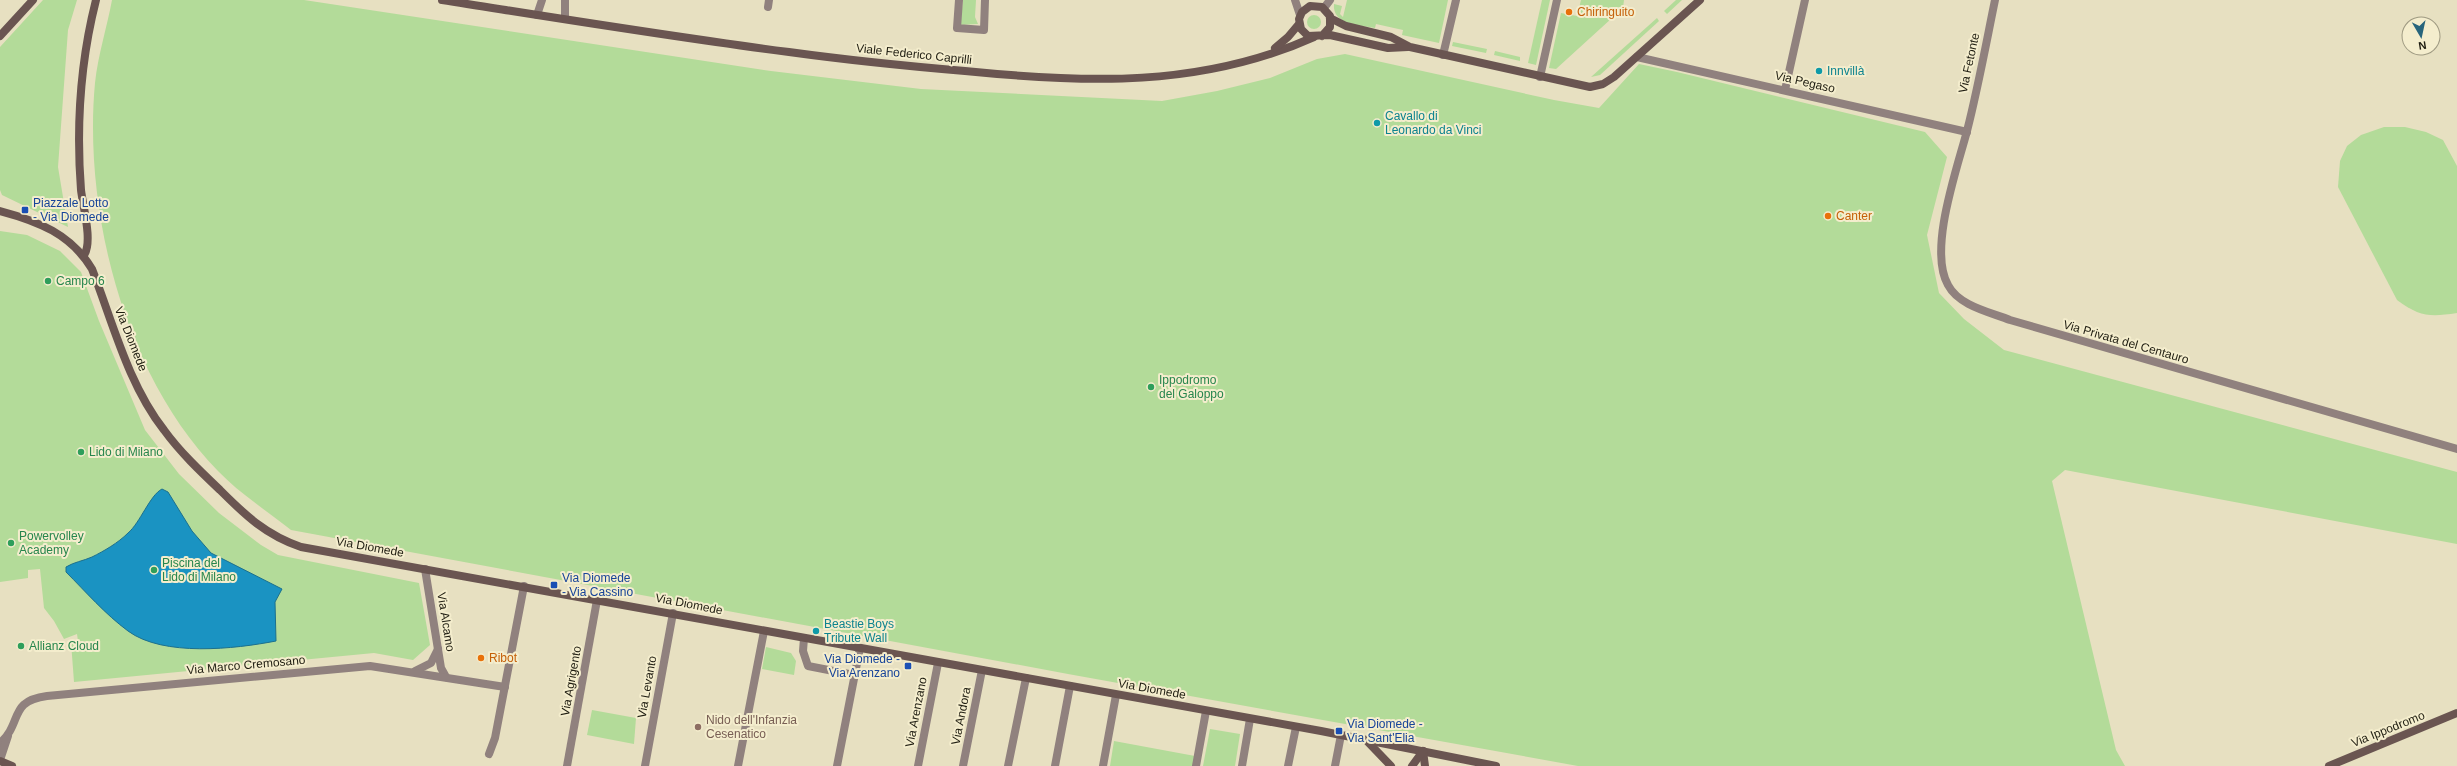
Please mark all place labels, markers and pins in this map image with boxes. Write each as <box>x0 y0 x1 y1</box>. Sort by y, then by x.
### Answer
place label: Chiringuito <box>1577 5 1635 19</box>
marker: Chiringuito <box>1564 7 1574 17</box>
place label: Innvillà <box>1827 64 1865 78</box>
marker: Innvillà <box>1814 66 1824 76</box>
place label: Cavallo di Leonardo da Vinci <box>1385 109 1482 137</box>
marker: Cavallo di Leonardo da Vinci <box>1372 118 1382 128</box>
place label: Piazzale Lotto - Via Diomede <box>33 196 109 224</box>
marker: Piazzale Lotto - Via Diomede <box>20 205 30 215</box>
place label: Canter <box>1836 209 1872 223</box>
marker: Canter <box>1823 211 1833 221</box>
place label: Campo 6 <box>56 274 105 288</box>
marker: Campo 6 <box>43 276 53 286</box>
place label: Ippodromo del Galoppo <box>1159 373 1224 401</box>
marker: Ippodromo del Galoppo <box>1146 382 1156 392</box>
place label: Lido di Milano <box>89 445 163 459</box>
marker: Lido di Milano <box>76 447 86 457</box>
place label: Powervolley Academy <box>19 529 84 557</box>
marker: Powervolley Academy <box>6 538 16 548</box>
place label: Piscina del Lido di Milano <box>162 556 236 584</box>
marker: Piscina del Lido di Milano <box>149 565 159 575</box>
place label: Via Diomede - Via Cassino <box>562 571 633 599</box>
marker: Via Diomede - Via Cassino <box>549 580 559 590</box>
place label: Beastie Boys Tribute Wall <box>824 617 894 645</box>
marker: Beastie Boys Tribute Wall <box>811 626 821 636</box>
place label: Allianz Cloud <box>29 639 99 653</box>
marker: Allianz Cloud <box>16 641 26 651</box>
place label: Ribot <box>489 651 518 665</box>
place label: Via Diomede - Via Arenzano <box>824 652 900 680</box>
marker: Ribot <box>476 653 486 663</box>
marker: Via Diomede - Via Arenzano <box>903 661 913 671</box>
place label: Nido dell'Infanzia Cesenatico <box>706 713 797 741</box>
place label: Via Diomede - Via Sant'Elia <box>1347 717 1423 745</box>
marker: Nido dell'Infanzia Cesenatico <box>693 722 703 732</box>
marker: Via Diomede - Via Sant'Elia <box>1334 726 1344 736</box>

